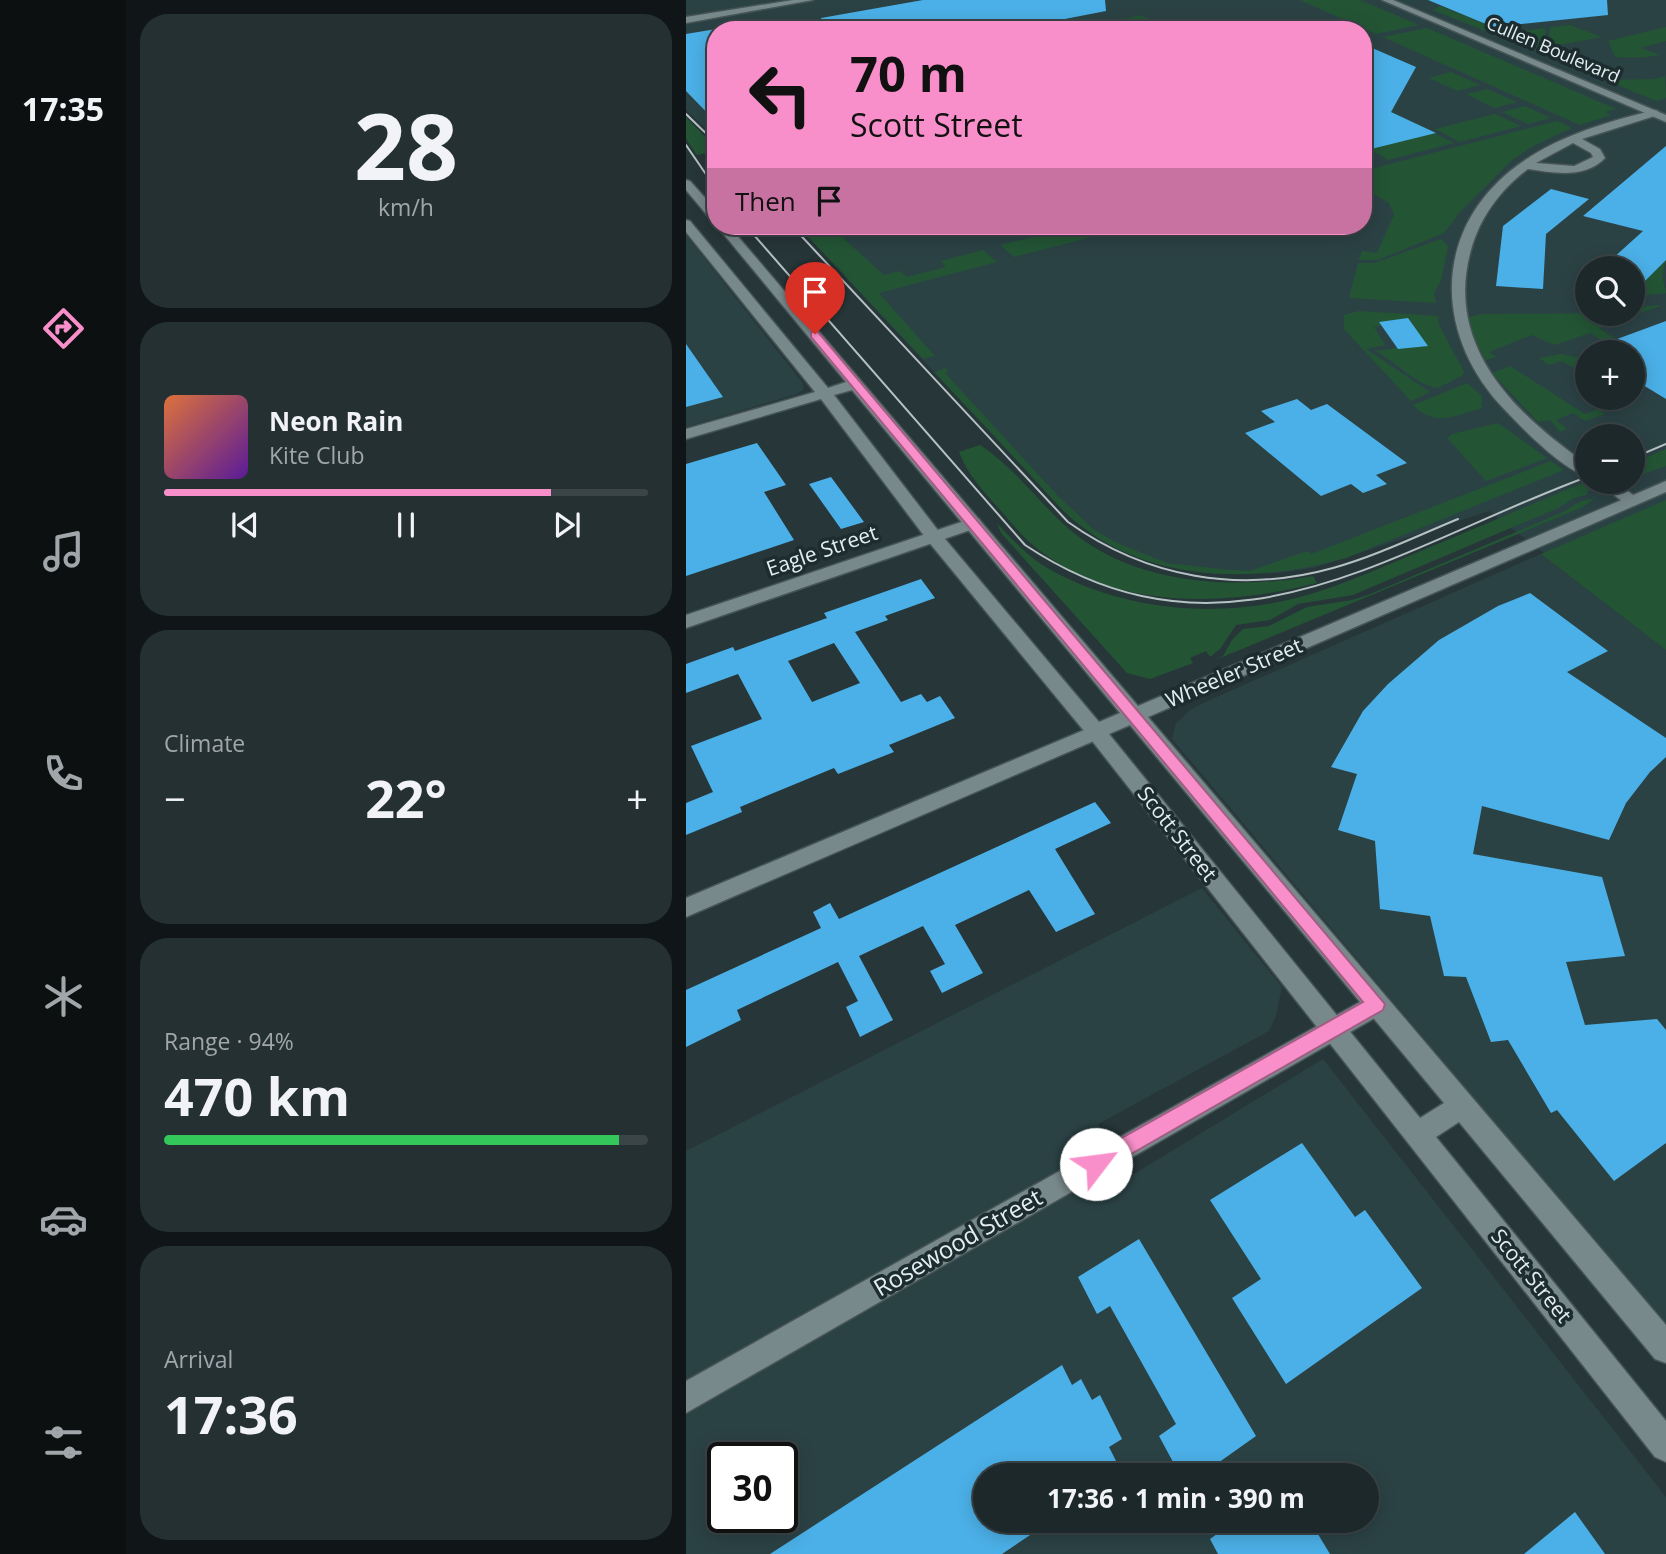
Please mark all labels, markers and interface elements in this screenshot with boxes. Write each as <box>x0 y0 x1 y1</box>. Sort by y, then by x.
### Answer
street label: Cullen Boulevard <box>1483 10 1624 88</box>
text: 70 m <box>850 40 967 106</box>
icon: left <box>735 49 826 140</box>
text: 28 <box>354 83 458 207</box>
text: 17:35 <box>22 87 104 130</box>
text: Scott Street <box>850 103 1023 146</box>
icon: arrive <box>810 182 848 220</box>
text: Then <box>735 183 796 219</box>
text: km/h <box>378 191 434 223</box>
map controls <box>1575 256 1645 494</box>
button: search <box>1575 256 1645 326</box>
pin <box>785 262 845 334</box>
icon: arrive <box>796 273 834 311</box>
icon: directions <box>39 304 88 353</box>
button: + <box>1575 340 1645 410</box>
text: Neon Rain <box>269 403 403 439</box>
button: − <box>1575 424 1645 494</box>
text: Kite Club <box>269 439 364 471</box>
icon: previous <box>226 506 264 544</box>
icon: pause <box>387 506 425 544</box>
icon: next <box>548 506 586 544</box>
street label: Eagle Street <box>762 518 881 582</box>
icon: music <box>39 527 88 576</box>
street label: Wheeler Street <box>1161 631 1306 713</box>
text: Climate <box>164 727 245 759</box>
icon: phone <box>39 749 88 798</box>
text: 22° <box>365 762 447 833</box>
text: − <box>164 772 186 824</box>
text: + <box>626 772 648 824</box>
street label: Scott Street <box>1132 780 1224 887</box>
icon: climate <box>39 972 88 1021</box>
text: Range · 94% <box>164 1025 294 1057</box>
text: 470 km <box>164 1060 350 1131</box>
position arrow <box>1059 1127 1133 1201</box>
street label: Rosewood Street <box>867 1180 1048 1303</box>
icon: car <box>39 1195 88 1244</box>
street label: Scott Street <box>1485 1223 1578 1328</box>
text: Arrival <box>164 1343 233 1375</box>
text: 17:36 <box>164 1378 298 1449</box>
icon: filters <box>39 1418 88 1467</box>
speed limit sign: 30 <box>707 1442 798 1533</box>
text: 17:36 · 1 min · 390 m <box>1047 1480 1305 1516</box>

